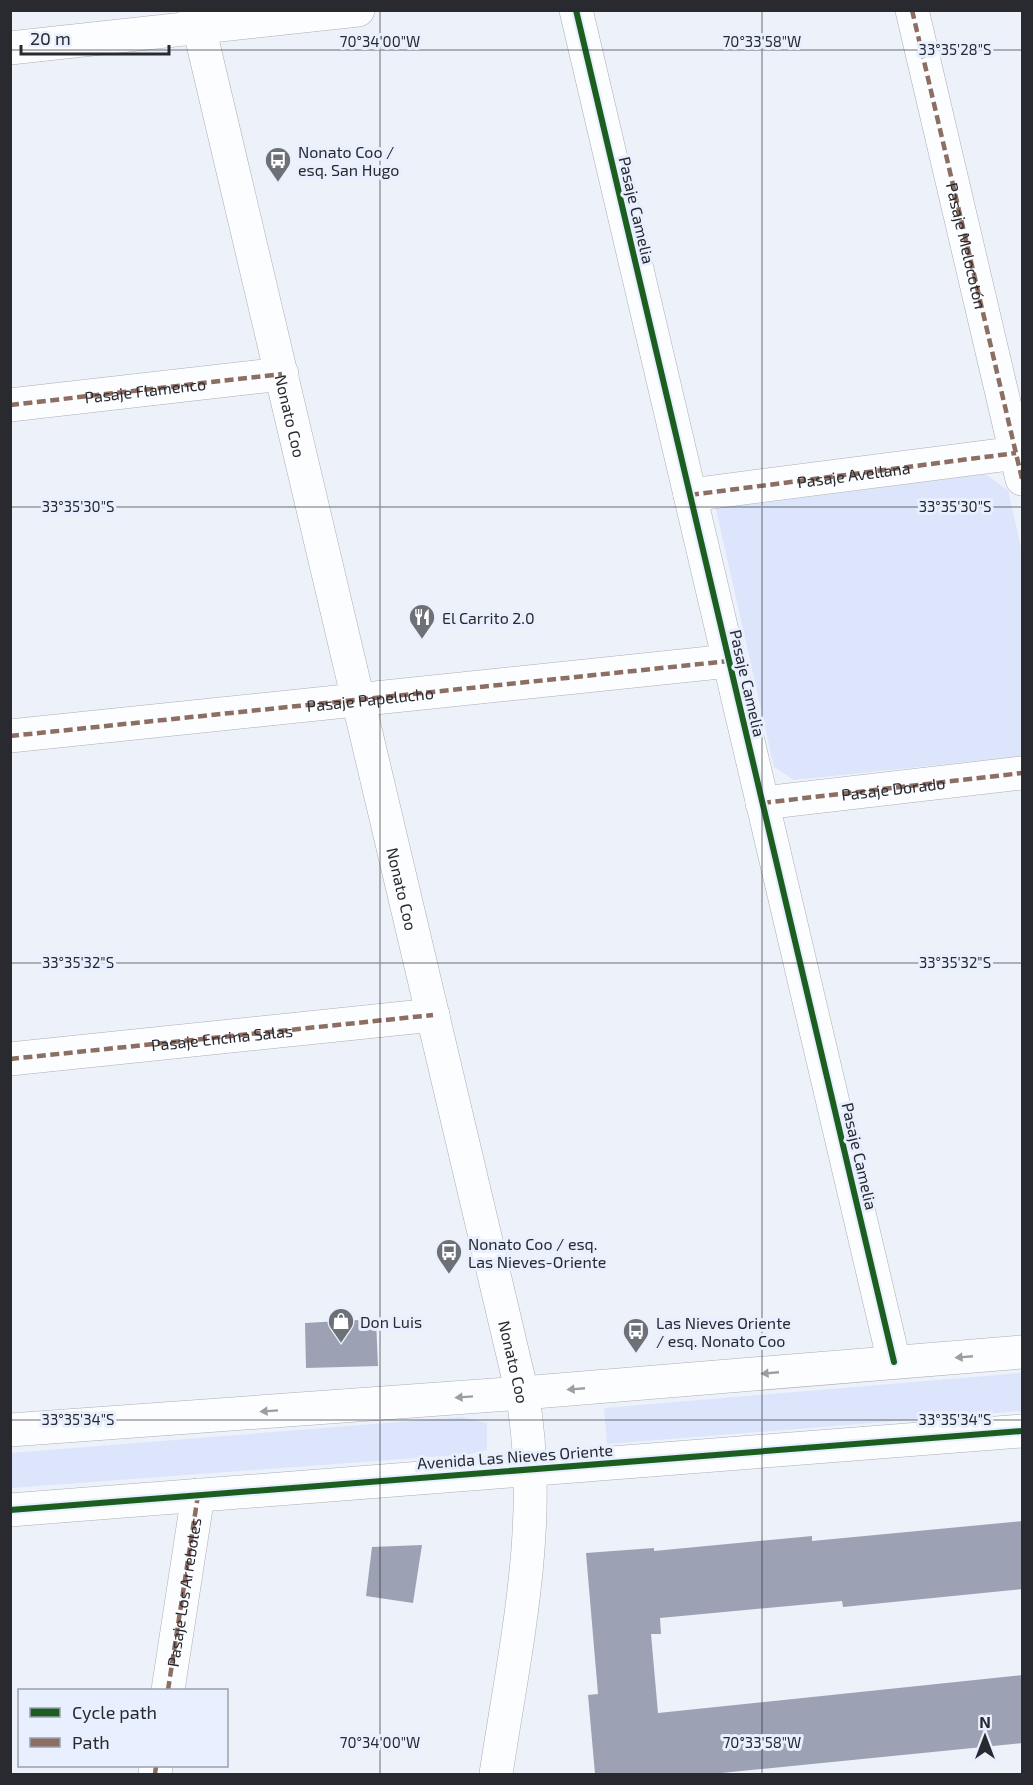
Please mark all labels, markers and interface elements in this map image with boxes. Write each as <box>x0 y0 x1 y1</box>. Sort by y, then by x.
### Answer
scale bar <box>21 18 170 56</box>
text: 20 m <box>30 27 71 49</box>
text: 70°34'00"W <box>340 32 420 50</box>
text: 70°33'58"W <box>723 32 801 50</box>
text: 33°35'28"S <box>919 40 991 58</box>
place label: Nonato Coo / esq. San Hugo <box>298 142 399 179</box>
bus stop icon: Nonato Coo / esq. San Hugo <box>263 145 293 183</box>
street label: Pasaje Camelia <box>614 155 659 266</box>
street label: Pasaje Melocotón <box>943 181 991 311</box>
street label: Nonato Coo <box>272 372 310 459</box>
street label: Pasaje Flamenco <box>83 373 207 406</box>
street label: Pasaje Avellana <box>796 457 911 491</box>
text: 33°35'30"S <box>42 497 114 515</box>
text: 33°35'30"S <box>919 497 991 515</box>
restaurant icon: El Carrito 2.0 <box>407 602 437 640</box>
place label: El Carrito 2.0 <box>442 608 535 627</box>
street label: Pasaje Camelia <box>725 628 770 739</box>
street label: Pasaje Papelucho <box>306 682 434 715</box>
street label: Pasaje Dorado <box>840 772 946 803</box>
street label: Nonato Coo <box>384 845 422 932</box>
text: 33°35'32"S <box>42 953 114 971</box>
text: 33°35'32"S <box>919 953 991 971</box>
street label: Pasaje Encina Salas <box>150 1020 294 1054</box>
street label: Pasaje Camelia <box>837 1101 882 1212</box>
place label: Nonato Coo / esq. Las Nieves-Oriente <box>468 1234 606 1271</box>
bus stop icon: Nonato Coo / esq. Las Nieves-Oriente <box>434 1237 464 1275</box>
shop icon: Don Luis <box>326 1306 356 1344</box>
place label: Don Luis <box>360 1312 422 1331</box>
place label: Las Nieves Oriente / esq. Nonato Coo <box>656 1313 791 1350</box>
bus stop icon: Las Nieves Oriente / esq. Nonato Coo <box>621 1316 651 1354</box>
street label: Nonato Coo <box>496 1318 533 1405</box>
one-way arrow <box>955 1352 974 1362</box>
one-way arrow <box>760 1368 779 1378</box>
one-way arrow <box>566 1384 585 1393</box>
one-way arrow <box>454 1392 473 1402</box>
one-way arrow <box>260 1407 279 1416</box>
text: 33°35'34"S <box>42 1410 114 1428</box>
text: 33°35'34"S <box>919 1410 991 1428</box>
street label: Avenida Las Nieves Oriente <box>416 1440 614 1472</box>
street label: Pasaje Los Arreboles <box>162 1516 204 1668</box>
legend <box>18 1689 228 1767</box>
text: Cycle path <box>72 1701 157 1723</box>
north arrow <box>955 1707 1015 1767</box>
text: N <box>979 1712 991 1731</box>
text: Path <box>72 1731 110 1753</box>
text: 70°34'00"W <box>340 1733 420 1751</box>
text: 70°33'58"W <box>723 1733 801 1751</box>

